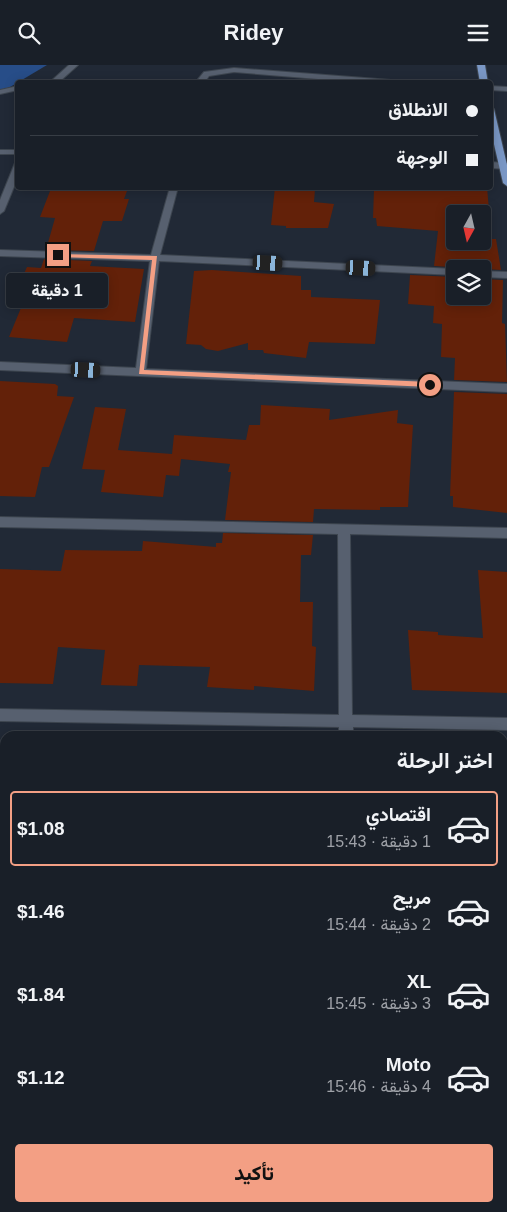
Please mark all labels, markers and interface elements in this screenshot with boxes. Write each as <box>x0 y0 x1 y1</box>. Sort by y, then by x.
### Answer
icon: search <box>15 19 43 47</box>
icon: menu <box>464 19 492 47</box>
text: Ridey <box>224 20 283 45</box>
text: الانطلاق <box>388 99 448 120</box>
text: الوجهة <box>396 147 448 168</box>
north arrow <box>446 205 491 250</box>
map controls <box>446 205 491 305</box>
route end <box>47 244 69 266</box>
car <box>252 255 283 271</box>
car <box>345 260 376 276</box>
button: layers <box>446 260 491 305</box>
callout: 1 دقيقة <box>7 273 109 307</box>
text: 1 دقيقة <box>31 282 83 299</box>
car <box>70 362 101 378</box>
route start <box>419 374 441 396</box>
text: اختر الرحلة <box>397 748 493 773</box>
text: اقتصادي <box>366 804 431 825</box>
icon: car <box>446 806 491 851</box>
text: $1.08 <box>17 818 65 839</box>
text: 1 دقيقة · 15:43 <box>326 833 431 850</box>
text: مريح <box>393 887 431 908</box>
icon: car <box>446 889 491 934</box>
text: $1.46 <box>17 901 65 922</box>
text: 2 دقيقة · 15:44 <box>326 916 431 933</box>
text: XL <box>407 971 431 992</box>
icon: car <box>446 972 491 1017</box>
text: $1.84 <box>17 984 65 1005</box>
text: 3 دقيقة · 15:45 <box>326 995 431 1012</box>
text: Moto <box>386 1054 431 1075</box>
icon: car <box>446 1055 491 1100</box>
text: $1.12 <box>17 1067 65 1088</box>
text: 4 دقيقة · 15:46 <box>326 1078 431 1095</box>
button: تأكيد <box>15 1144 493 1202</box>

